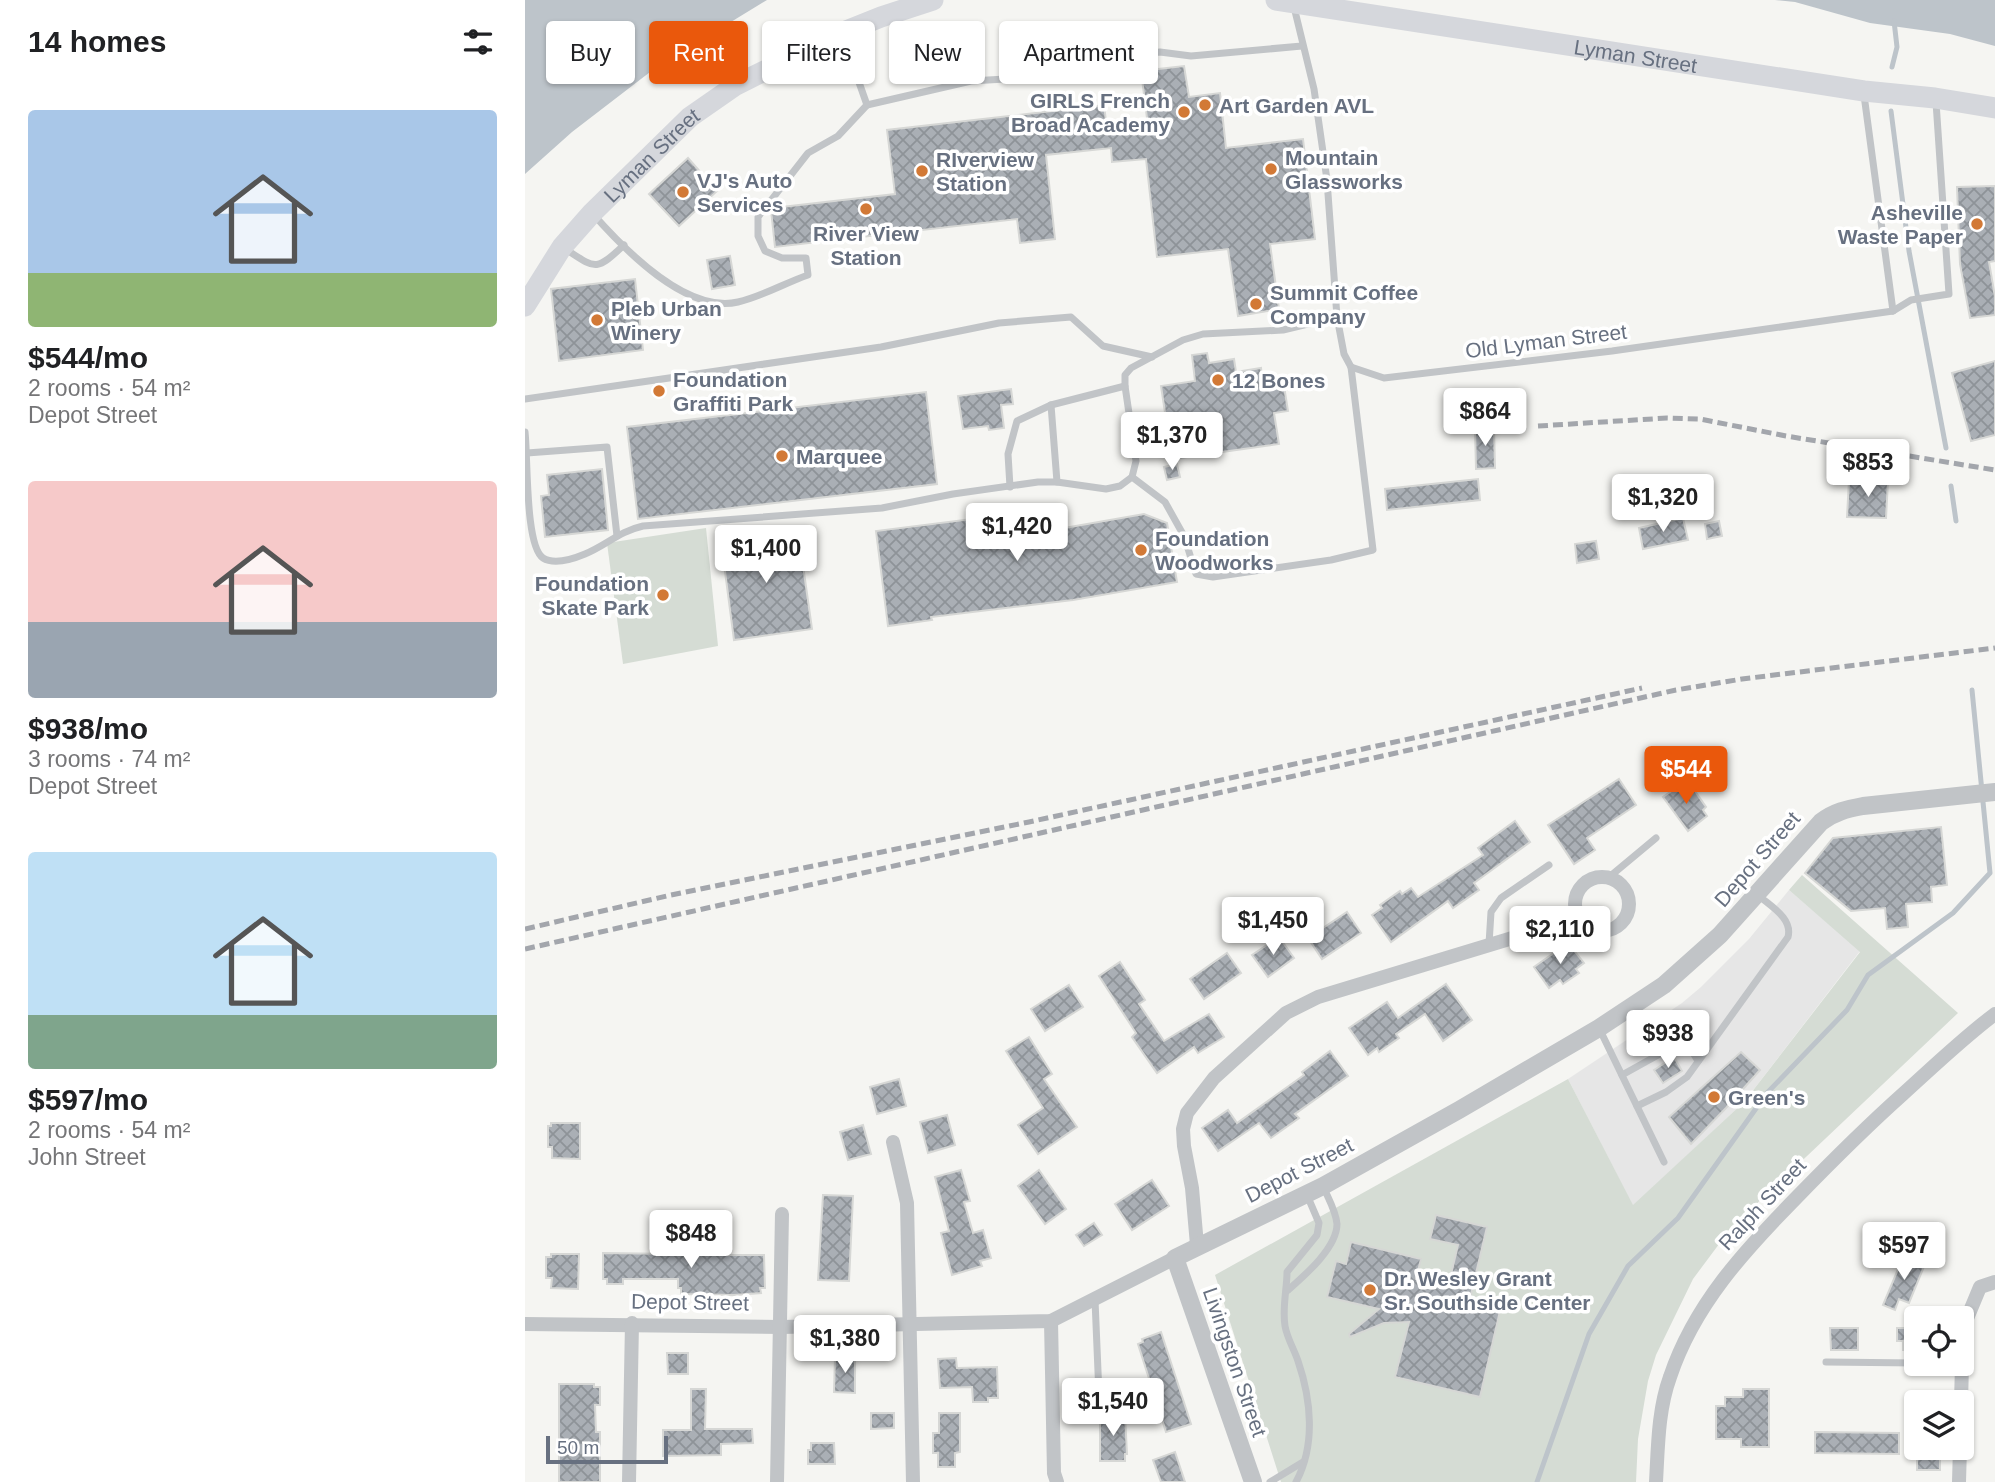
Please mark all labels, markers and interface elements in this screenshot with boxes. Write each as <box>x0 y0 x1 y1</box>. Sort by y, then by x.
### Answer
chip: Buy <box>546 21 635 84</box>
chip: Rent <box>649 21 748 84</box>
chip: Filters <box>762 21 875 84</box>
chip: New <box>889 21 985 84</box>
chip: Apartment <box>999 21 1158 84</box>
icon: filters <box>459 23 497 61</box>
text: 14 homes <box>28 25 166 58</box>
street label: Lyman Street <box>1573 35 1699 77</box>
place label: GIRLS French Broad Academy <box>1011 89 1170 136</box>
place label: Art Garden AVL <box>1219 94 1374 117</box>
marker: Art Garden AVL <box>1197 97 1213 113</box>
street label: Lyman Street <box>599 103 703 207</box>
marker: GIRLS French Broad Academy <box>1176 104 1192 120</box>
place label: Mountain Glassworks <box>1285 146 1403 193</box>
place label: RIverview Station <box>936 148 1035 195</box>
icon: home <box>200 156 326 282</box>
marker: Mountain Glassworks <box>1263 161 1279 177</box>
marker: RIverview Station <box>914 163 930 179</box>
place label: VJ's Auto Services <box>697 169 792 216</box>
marker: VJ's Auto Services <box>675 184 691 200</box>
marker: River View Station <box>858 201 874 217</box>
place label: Asheville Waste Paper <box>1838 201 1963 248</box>
marker: Asheville Waste Paper <box>1969 216 1985 232</box>
place label: River View Station <box>813 222 920 269</box>
place label: Summit Coffee Company <box>1270 281 1418 328</box>
marker: Summit Coffee Company <box>1248 296 1264 312</box>
place label: Pleb Urban Winery <box>611 297 722 344</box>
marker: Pleb Urban Winery <box>589 312 605 328</box>
street label: Old Lyman Street <box>1464 320 1628 362</box>
text: $544/mo <box>28 341 148 374</box>
place label: Foundation Graffiti Park <box>673 368 794 415</box>
place label: 12 Bones <box>1232 369 1325 392</box>
marker: 12 Bones <box>1210 372 1226 388</box>
text: 2 rooms · 54 m² <box>28 375 190 401</box>
marker: Foundation Graffiti Park <box>651 383 667 399</box>
pin: $864 <box>1444 388 1526 448</box>
text: $864 <box>1459 398 1511 424</box>
text: Depot Street <box>28 402 157 428</box>
pin: $1,370 <box>1115 412 1229 472</box>
text: $1,370 <box>1137 422 1207 448</box>
pin: $853 <box>1827 440 1909 499</box>
place label: Marquee <box>796 445 882 468</box>
marker: Marquee <box>774 448 790 464</box>
text: $853 <box>1842 449 1894 475</box>
pin: $1,320 <box>1606 475 1720 534</box>
text: $1,320 <box>1628 484 1698 510</box>
pin: $1,420 <box>960 504 1074 563</box>
text: $1,420 <box>982 513 1052 539</box>
pin: $1,400 <box>709 526 823 585</box>
icon: home <box>200 527 326 653</box>
place label: Foundation Woodworks <box>1155 527 1274 574</box>
text: $1,400 <box>731 535 801 561</box>
marker: Foundation Woodworks <box>1133 542 1149 558</box>
place label: Foundation Skate Park <box>535 572 649 619</box>
marker: Foundation Skate Park <box>655 587 671 603</box>
text: $938/mo <box>28 712 148 745</box>
text: 3 rooms · 74 m² <box>28 746 190 772</box>
pin: $544 <box>1645 746 1727 806</box>
text: $544 <box>1660 756 1712 782</box>
text: Depot Street <box>28 773 157 799</box>
street label: Depot Street <box>1710 807 1804 911</box>
icon: home <box>200 898 326 1024</box>
pin: $1,450 <box>1216 898 1330 957</box>
pin: $2,110 <box>1503 906 1617 966</box>
text: $1,450 <box>1238 907 1308 933</box>
text: $2,110 <box>1525 916 1595 942</box>
pin: $938 <box>1627 1010 1709 1070</box>
text: $938 <box>1642 1020 1694 1046</box>
text: $597/mo <box>28 1083 148 1116</box>
place label: Green's <box>1728 1086 1805 1109</box>
marker: Green's <box>1706 1089 1722 1105</box>
text: 2 rooms · 54 m² <box>28 1117 190 1143</box>
street label: Depot Street <box>1241 1133 1357 1207</box>
text: John Street <box>28 1144 146 1170</box>
street label: Ralph Street <box>1714 1153 1810 1255</box>
pin: $848 <box>650 1210 732 1270</box>
text: $848 <box>665 1220 717 1246</box>
pin: $597 <box>1863 1222 1945 1282</box>
text: $597 <box>1878 1232 1930 1258</box>
place label: Dr. Wesley Grant Sr. Southside Center <box>1384 1267 1591 1314</box>
marker: Dr. Wesley Grant Sr. Southside Center <box>1362 1282 1378 1298</box>
street label: Livingston Street <box>1199 1284 1271 1440</box>
street label: Depot Street <box>631 1289 749 1315</box>
map controls <box>1904 1306 1974 1460</box>
button: locate <box>1904 1306 1974 1376</box>
pin: $1,380 <box>788 1316 902 1375</box>
text: $1,380 <box>810 1325 880 1351</box>
pin: $1,540 <box>1056 1378 1170 1438</box>
text: $1,540 <box>1078 1388 1148 1414</box>
button: layers <box>1904 1390 1974 1460</box>
scale bar <box>546 1433 669 1465</box>
text: 50 m <box>557 1437 599 1458</box>

